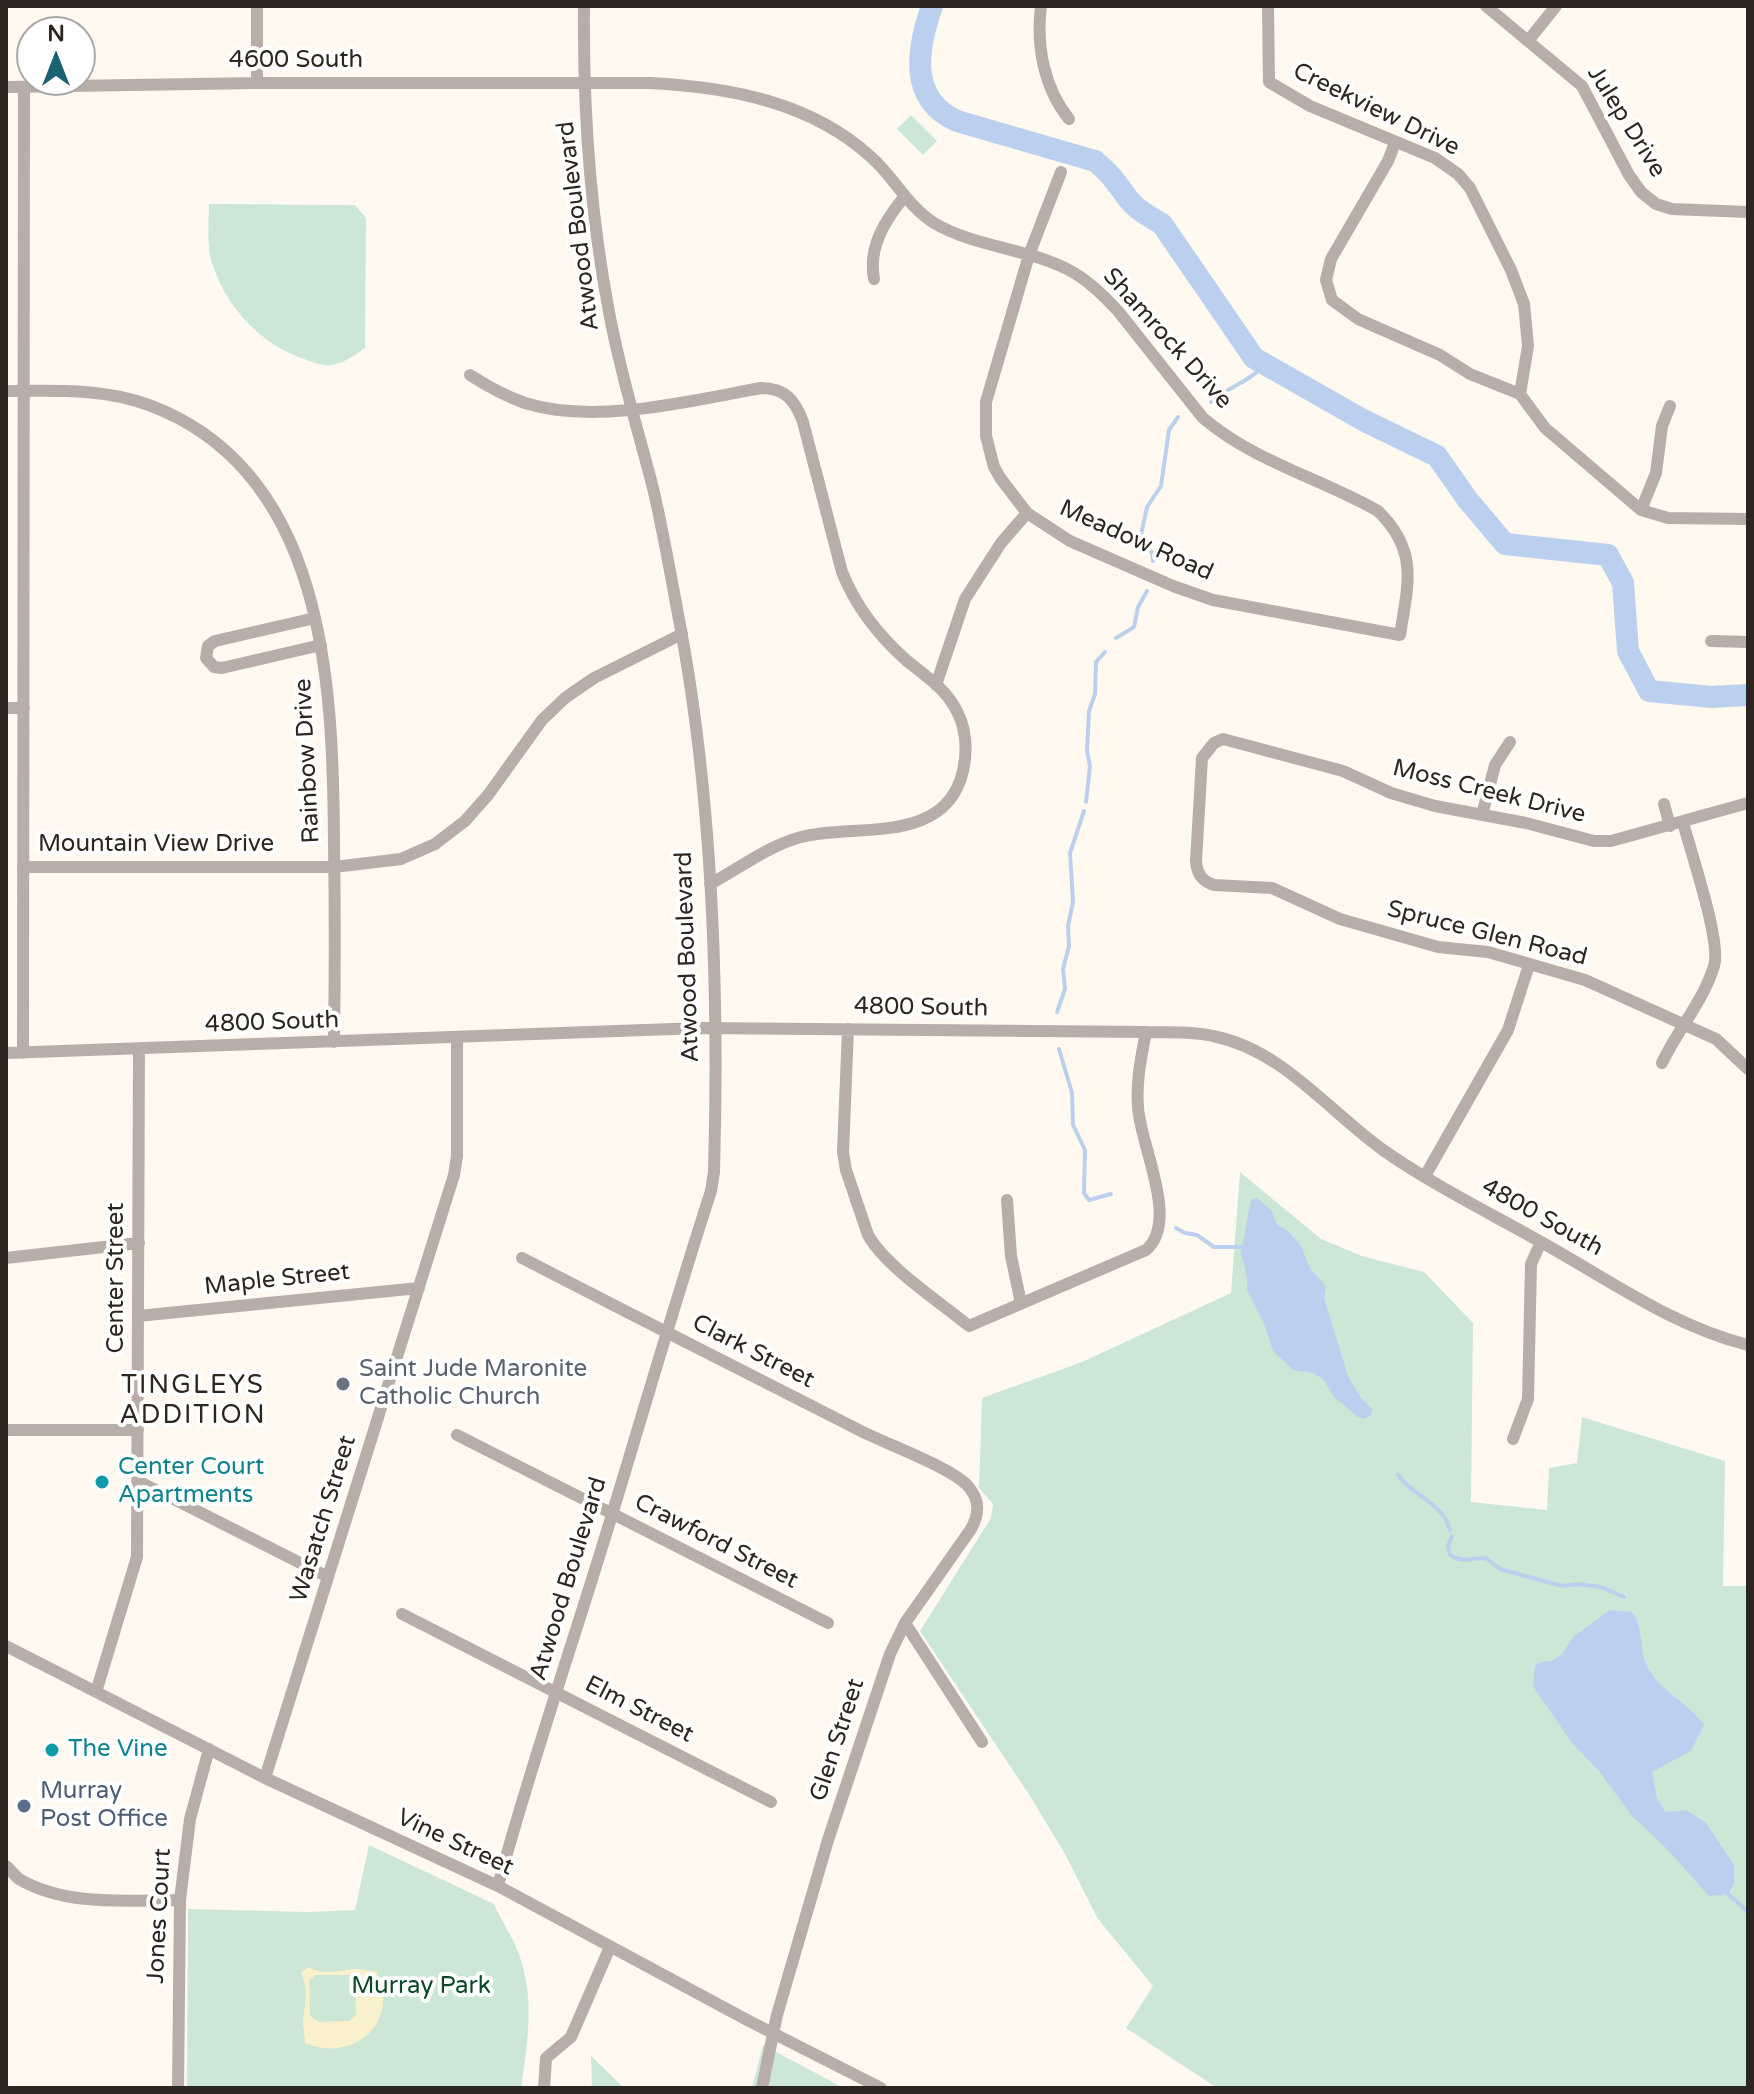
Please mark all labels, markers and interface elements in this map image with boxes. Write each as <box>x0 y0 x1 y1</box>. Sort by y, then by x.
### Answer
north arrow <box>16 16 96 96</box>
text: N <box>47 21 65 47</box>
street label: 4600 South <box>229 47 363 75</box>
street label: Creekview Drive <box>1288 57 1464 163</box>
street label: Julep Drive <box>1580 61 1672 183</box>
street label: Atwood Boulevard <box>552 120 606 332</box>
street label: Shamrock Drive <box>1096 263 1238 415</box>
street label: Meadow Road <box>1055 494 1217 588</box>
street label: Rainbow Drive <box>289 678 327 844</box>
street label: Moss Creek Drive <box>1390 754 1588 830</box>
street label: Mountain View Drive <box>38 831 274 859</box>
street label: Atwood Boulevard <box>670 851 706 1063</box>
street label: Spruce Glen Road <box>1384 895 1590 973</box>
street label: 4800 South <box>854 992 988 1024</box>
street label: 4800 South <box>204 1006 340 1040</box>
street label: 4800 South <box>1476 1173 1608 1263</box>
street label: Center Street <box>103 1203 131 1353</box>
street label: Maple Street <box>203 1258 351 1302</box>
street label: Clark Street <box>687 1309 819 1395</box>
place label: Saint Jude Maronite Catholic Church <box>359 1356 587 1412</box>
district label: TINGLEYS ADDITION <box>119 1370 267 1432</box>
marker: Saint Jude Maronite Catholic Church <box>334 1375 352 1393</box>
street label: Wasatch Street <box>285 1432 363 1606</box>
place label: Center Court Apartments <box>118 1454 264 1510</box>
marker: Center Court Apartments <box>93 1473 111 1491</box>
street label: Atwood Boulevard <box>524 1474 614 1684</box>
street label: Crawford Street <box>629 1488 803 1596</box>
street label: Elm Street <box>580 1670 698 1750</box>
street label: Glen Street <box>805 1675 871 1805</box>
place label: The Vine <box>68 1736 168 1764</box>
marker: The Vine <box>43 1741 61 1759</box>
place label: Murray Post Office <box>40 1778 168 1834</box>
marker: Murray Post Office <box>15 1797 33 1815</box>
street label: Vine Street <box>392 1803 518 1883</box>
street label: Jones Court <box>142 1848 178 1984</box>
park label: Murray Park <box>351 1973 491 2001</box>

